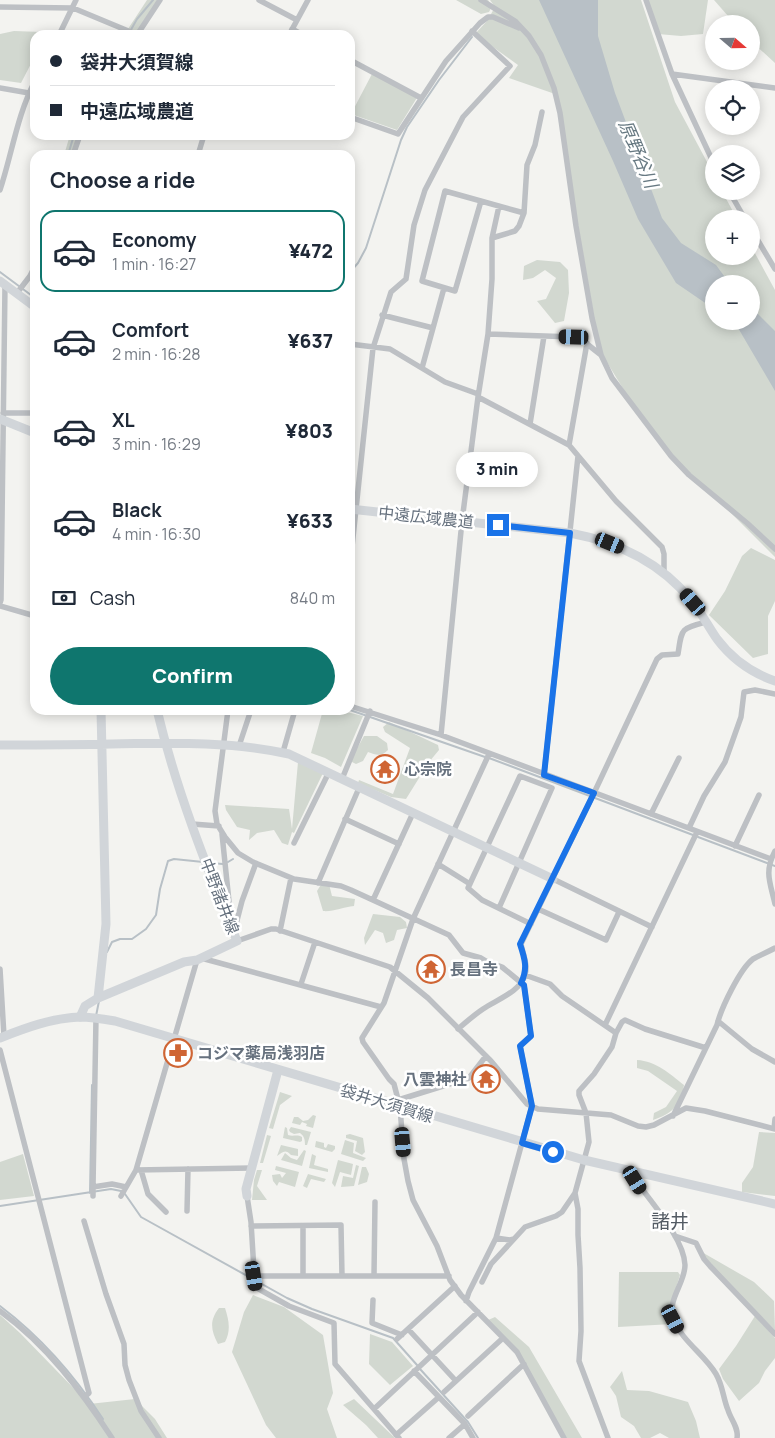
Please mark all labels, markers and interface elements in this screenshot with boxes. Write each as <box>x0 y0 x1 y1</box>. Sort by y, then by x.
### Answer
north arrow <box>705 15 760 70</box>
map controls <box>705 15 760 330</box>
text: 袋井大須賀線 <box>80 49 194 75</box>
button: locate <box>705 80 760 135</box>
text: 中遠広域農道 <box>80 98 194 124</box>
water label: 原野谷川 <box>614 116 665 193</box>
button: layers <box>705 145 760 200</box>
text: Choose a ride <box>50 165 195 195</box>
button: + <box>705 210 760 265</box>
text: Economy <box>112 227 196 253</box>
icon: car <box>52 229 97 274</box>
text: ¥472 <box>289 238 333 264</box>
text: 1 min · 16:27 <box>112 253 196 275</box>
button: − <box>705 275 760 330</box>
text: Comfort <box>112 317 189 343</box>
icon: car <box>52 319 97 364</box>
text: ¥637 <box>288 328 333 354</box>
car <box>558 329 589 345</box>
text: 2 min · 16:28 <box>112 343 201 365</box>
text: XL <box>112 407 135 433</box>
icon: car <box>52 409 97 454</box>
text: ¥803 <box>285 418 333 444</box>
text: 3 min · 16:29 <box>112 433 201 455</box>
callout: 3 min <box>457 452 539 488</box>
text: 3 min <box>476 458 518 480</box>
text: Black <box>112 497 161 523</box>
icon: car <box>52 499 97 544</box>
street label: 中遠広域農道 <box>377 501 475 533</box>
text: ¥633 <box>287 508 333 534</box>
route end <box>487 514 509 536</box>
text: 4 min · 16:30 <box>112 523 201 545</box>
car <box>593 530 626 556</box>
icon: cash <box>50 584 78 612</box>
text: Cash <box>90 585 135 611</box>
car <box>677 586 708 618</box>
text: 840 m <box>290 587 335 609</box>
button: Confirm <box>50 647 335 705</box>
temple icon: 心宗院 <box>370 754 400 784</box>
place label: 心宗院 <box>404 758 452 780</box>
street label: 中野諸井線 <box>195 855 245 937</box>
temple icon: 長昌寺 <box>416 954 446 984</box>
place label: 長昌寺 <box>450 958 498 980</box>
pharmacy icon: コジマ薬局浅羽店 <box>163 1038 193 1068</box>
place label: コジマ薬局浅羽店 <box>197 1042 325 1064</box>
temple icon: 八雲神社 <box>471 1064 501 1094</box>
place label: 八雲神社 <box>403 1068 467 1090</box>
street label: 袋井大須賀線 <box>338 1078 436 1128</box>
car <box>394 1126 411 1158</box>
route start <box>542 1141 564 1163</box>
car <box>620 1163 649 1197</box>
district label: 諸井 <box>651 1208 689 1234</box>
car <box>244 1260 263 1292</box>
car <box>659 1302 686 1336</box>

